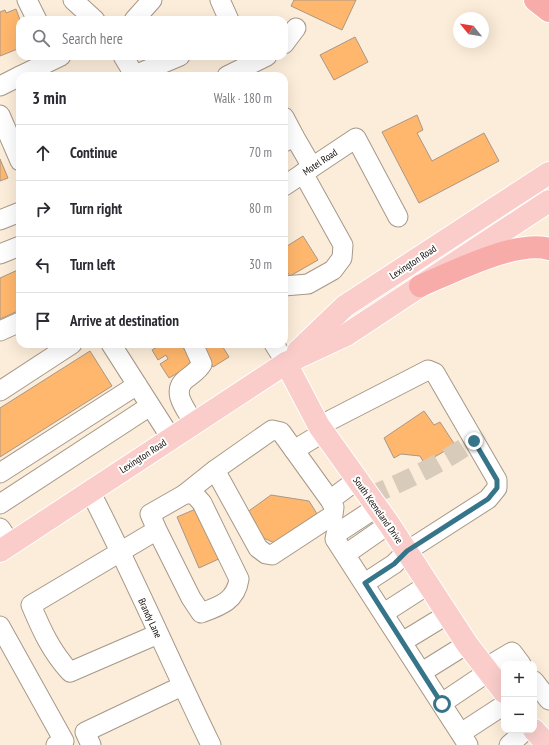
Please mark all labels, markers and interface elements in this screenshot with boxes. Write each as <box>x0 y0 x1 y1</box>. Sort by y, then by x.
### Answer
north arrow <box>453 12 489 48</box>
search box <box>16 16 288 60</box>
icon: search <box>30 27 52 49</box>
text: Search here <box>62 29 123 48</box>
text: 3 min <box>32 87 66 109</box>
text: Walk · 180 m <box>214 90 272 107</box>
icon: ahead <box>32 142 54 164</box>
text: Continue <box>70 143 117 162</box>
text: 70 m <box>249 144 272 161</box>
street label: Motel Road <box>300 146 340 178</box>
icon: right <box>32 198 54 220</box>
text: Turn right <box>70 199 122 218</box>
text: 80 m <box>249 200 272 217</box>
street label: Lexington Road <box>387 242 439 282</box>
icon: left <box>32 254 54 276</box>
text: Turn left <box>70 255 115 274</box>
text: 30 m <box>249 256 272 273</box>
icon: arrive <box>32 310 54 332</box>
text: Arrive at destination <box>70 311 179 330</box>
route end <box>465 432 483 450</box>
street label: Lexington Road <box>117 436 169 476</box>
street label: South Keeneland Drive <box>350 474 406 546</box>
street label: Brandy Lane <box>135 596 165 640</box>
map controls <box>501 661 537 733</box>
button: + <box>501 661 537 697</box>
route start <box>433 695 451 713</box>
button: − <box>501 697 537 733</box>

